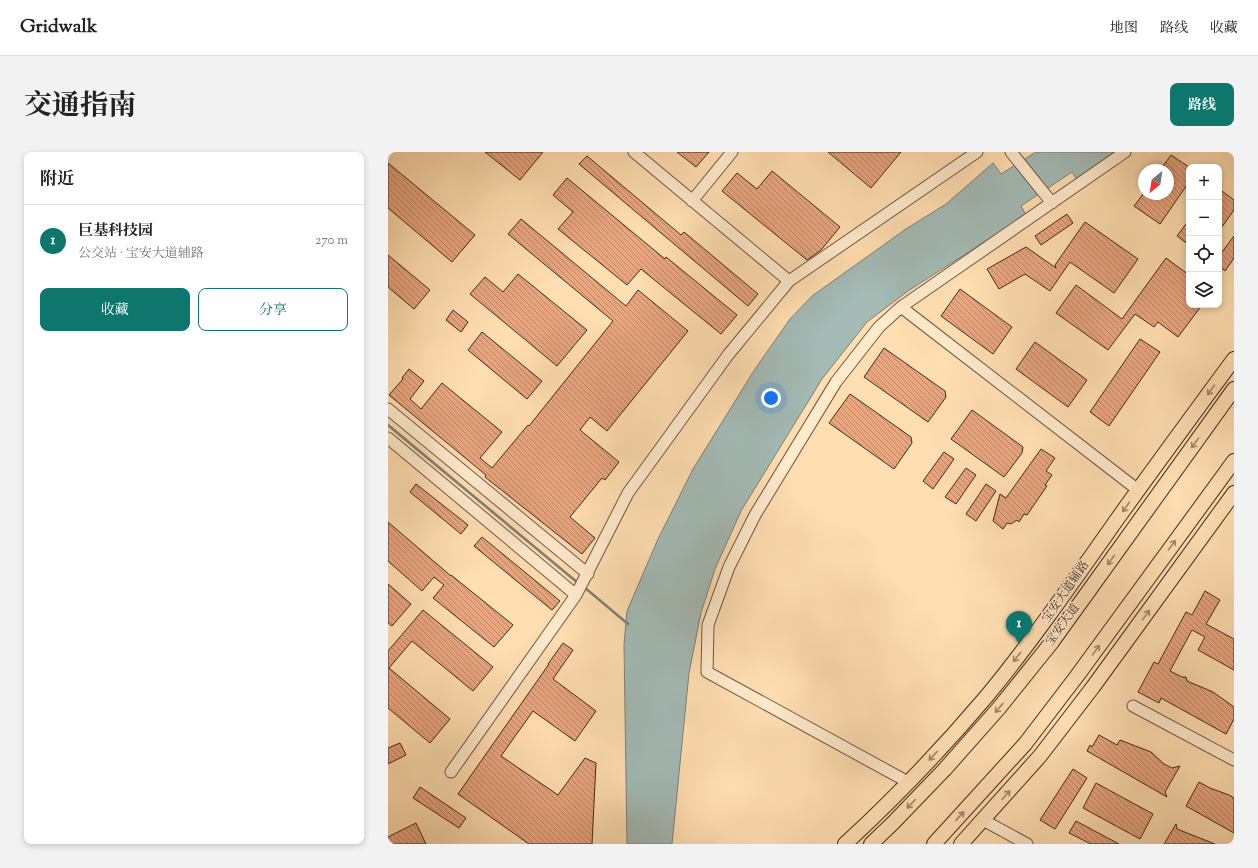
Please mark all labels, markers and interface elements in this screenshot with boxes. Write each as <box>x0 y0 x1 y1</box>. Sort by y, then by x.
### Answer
text: Gridwalk <box>20 14 97 41</box>
text: 地图 <box>1110 19 1138 39</box>
text: 路线 <box>1160 19 1188 39</box>
text: 收藏 <box>1210 19 1238 39</box>
button: 路线 <box>1170 83 1234 126</box>
text: 交通指南 <box>24 87 136 127</box>
north arrow <box>1138 164 1174 200</box>
map controls <box>1186 164 1222 308</box>
button: + <box>1186 164 1222 200</box>
text: 附近 <box>40 168 74 192</box>
button: − <box>1186 200 1222 236</box>
text: 巨基科技园 <box>78 221 153 242</box>
text: 1 <box>51 232 55 250</box>
text: 270 m <box>315 232 348 250</box>
button: locate <box>1186 236 1222 272</box>
text: 公交站 · 宝安大道辅路 <box>78 245 204 263</box>
button: layers <box>1186 272 1222 308</box>
button: 收藏 <box>40 288 190 331</box>
button: 分享 <box>198 288 348 331</box>
one-way arrow <box>1207 384 1215 395</box>
your location <box>761 388 781 408</box>
one-way arrow <box>1191 437 1199 448</box>
one-way arrow <box>1122 501 1130 512</box>
one-way arrow <box>1168 540 1177 551</box>
one-way arrow <box>1107 554 1115 565</box>
street label: 宝安大道辅路 <box>1039 558 1093 626</box>
street label: 宝安大道 <box>1043 601 1083 649</box>
one-way arrow <box>1142 609 1150 620</box>
pin: 1 <box>1006 611 1032 644</box>
one-way arrow <box>1092 645 1100 656</box>
one-way arrow <box>1013 652 1022 663</box>
one-way arrow <box>994 703 1003 714</box>
one-way arrow <box>928 751 938 761</box>
one-way arrow <box>1001 790 1010 800</box>
one-way arrow <box>906 799 916 809</box>
one-way arrow <box>956 811 965 821</box>

